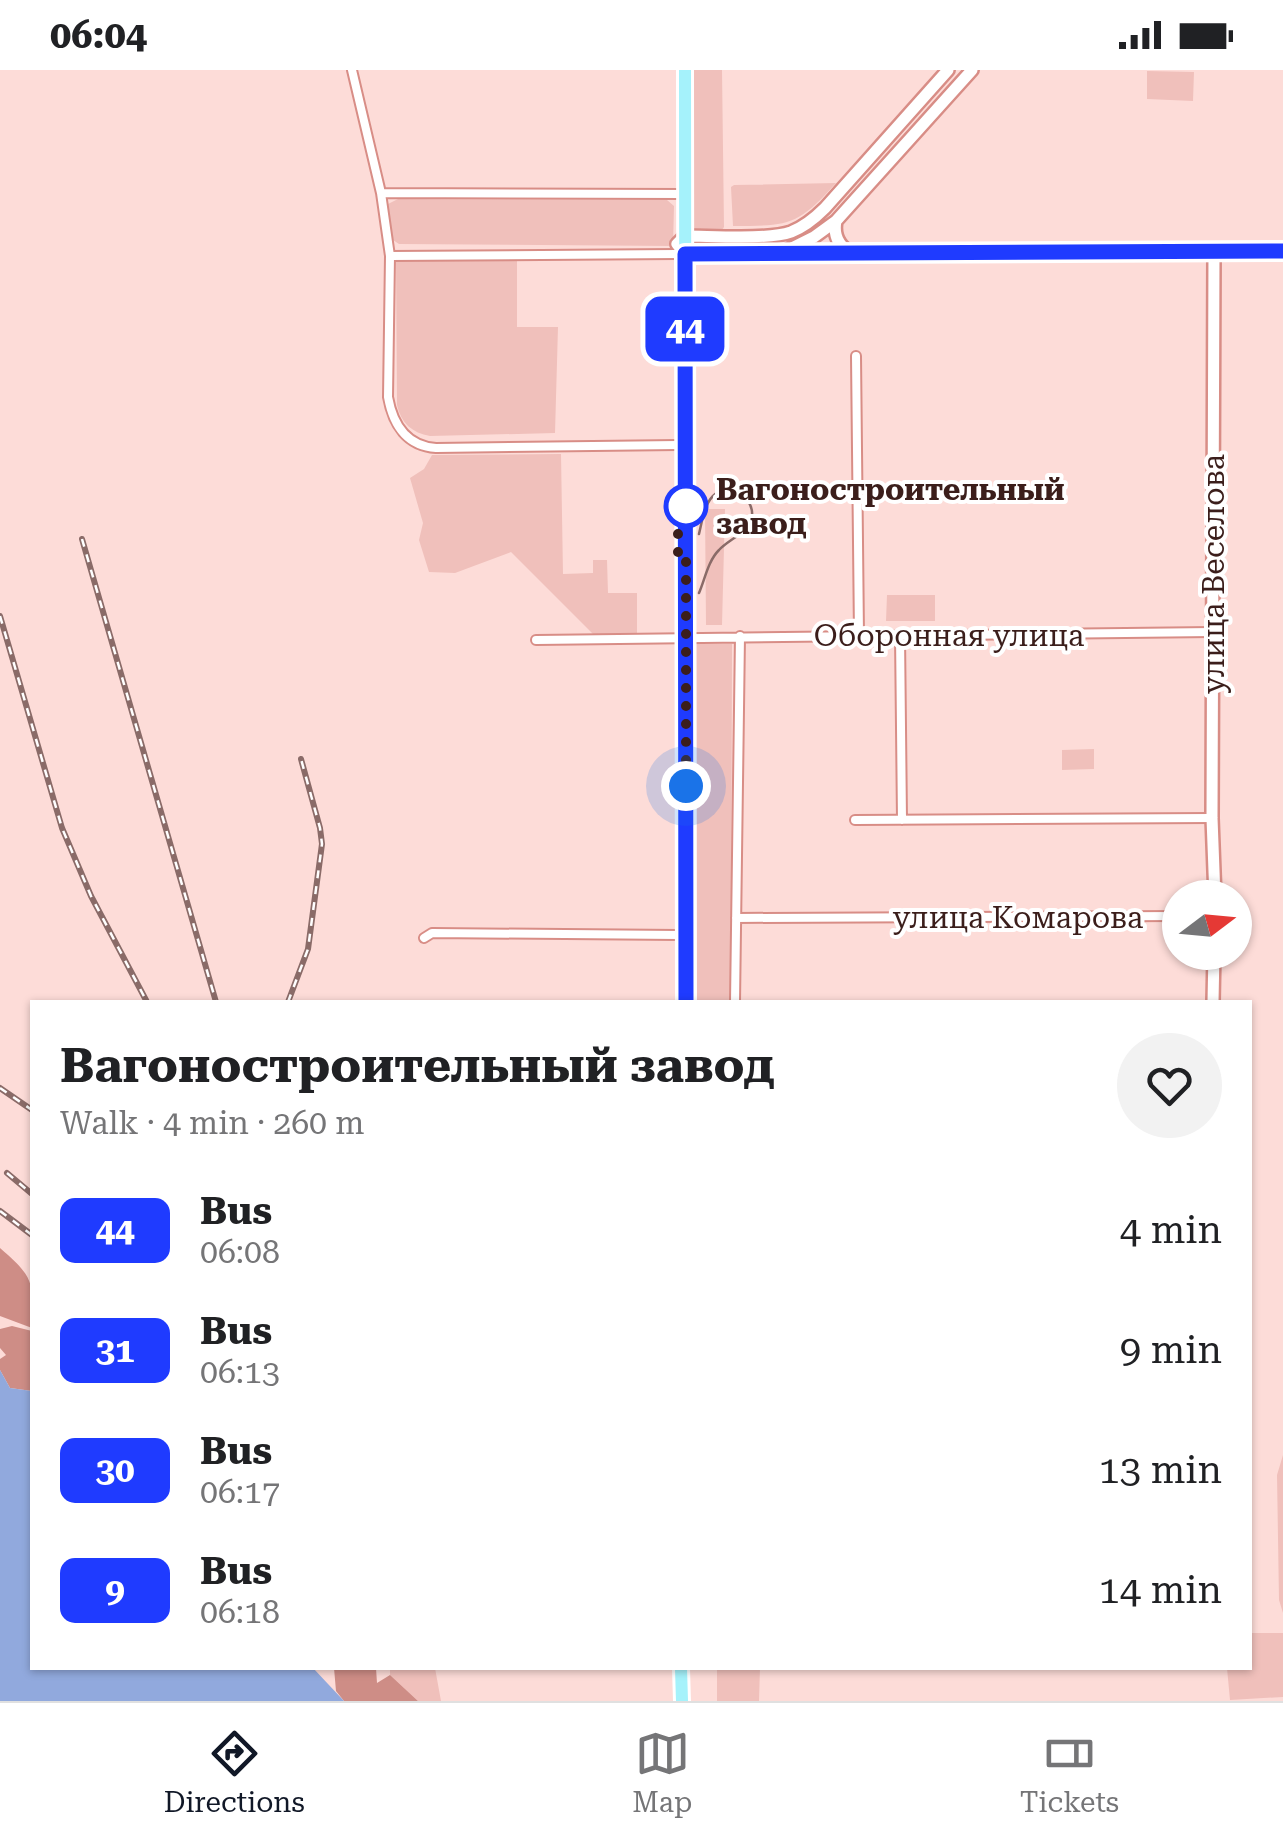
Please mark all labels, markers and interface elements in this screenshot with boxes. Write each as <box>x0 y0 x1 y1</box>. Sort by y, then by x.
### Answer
text: 06:04 <box>50 13 147 57</box>
line badge: 44 <box>640 296 730 362</box>
text: 44 <box>665 309 705 350</box>
street label: улица Веселова <box>1196 454 1231 694</box>
place label: Вагоностроительный завод <box>716 472 1065 541</box>
marker: Вагоностроительный завод <box>665 485 707 527</box>
street label: Оборонная улица <box>814 618 1084 653</box>
your location <box>661 761 711 811</box>
north arrow <box>1162 880 1252 970</box>
map controls <box>1162 880 1252 970</box>
street label: улица Комарова <box>893 900 1143 935</box>
button: heart <box>1117 1033 1222 1138</box>
text: Вагоностроительный завод <box>60 1038 774 1094</box>
text: Walk · 4 min · 260 m <box>60 1104 364 1142</box>
text: Bus <box>200 1189 272 1233</box>
text: 4 min <box>1120 1208 1222 1252</box>
text: 44 <box>95 1210 135 1251</box>
text: 06:08 <box>200 1233 280 1271</box>
text: Bus <box>200 1309 272 1353</box>
text: 9 min <box>1120 1328 1222 1372</box>
text: 31 <box>95 1330 135 1371</box>
text: 06:13 <box>200 1353 280 1391</box>
text: Bus <box>200 1429 272 1473</box>
text: 13 min <box>1099 1448 1222 1492</box>
text: 30 <box>95 1450 135 1491</box>
text: 06:17 <box>200 1473 280 1511</box>
text: Bus <box>200 1549 272 1593</box>
text: 14 min <box>1099 1568 1222 1612</box>
text: 9 <box>105 1570 125 1611</box>
text: 06:18 <box>200 1593 280 1631</box>
tab: Directions <box>164 1726 305 1819</box>
tab: Map <box>632 1726 692 1819</box>
tab: Tickets <box>1020 1726 1119 1819</box>

